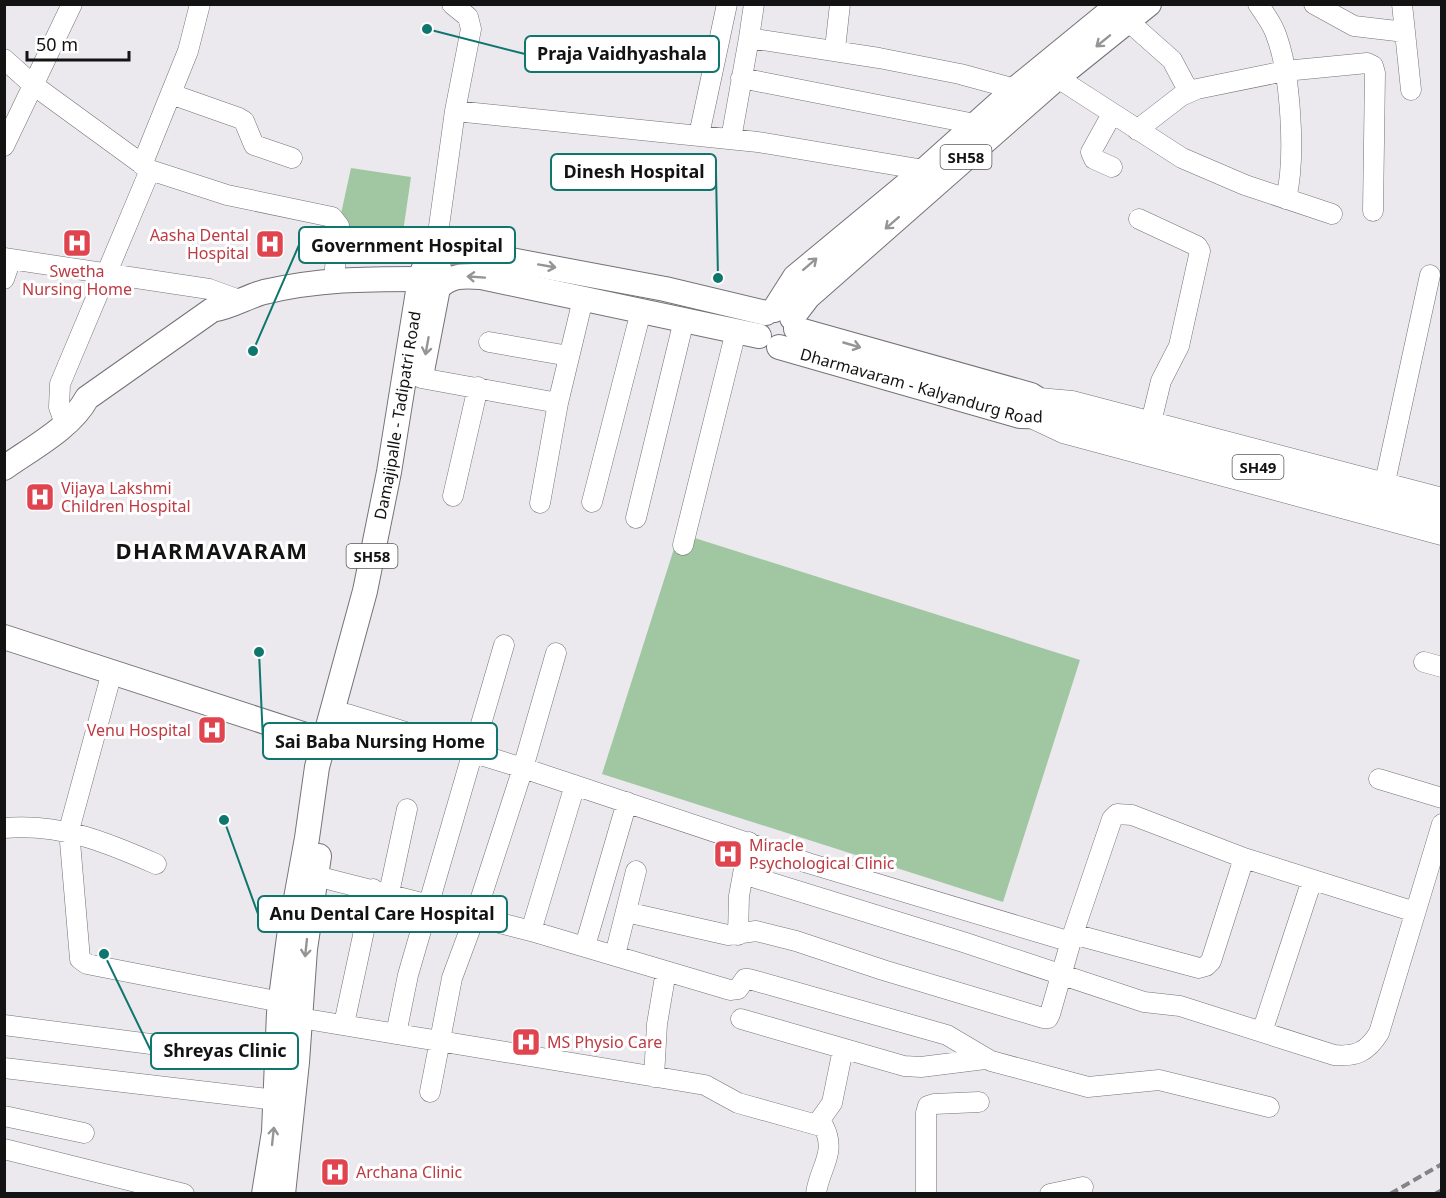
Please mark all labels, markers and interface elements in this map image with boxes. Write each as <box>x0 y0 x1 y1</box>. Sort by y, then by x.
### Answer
scale bar <box>27 24 129 62</box>
text: 50 m <box>36 32 78 56</box>
one-way arrow <box>1095 34 1111 47</box>
callout: Praja Vaidhyashala <box>525 36 719 72</box>
text: Praja Vaidhyashala <box>537 41 707 65</box>
road number: SH58 <box>940 145 992 169</box>
callout: Dinesh Hospital <box>551 154 716 190</box>
text: Dinesh Hospital <box>563 159 705 183</box>
one-way arrow <box>884 216 899 230</box>
place label: Aasha Dental Hospital <box>150 224 249 264</box>
hospital icon: Swetha Nursing Home <box>61 227 93 259</box>
callout: Government Hospital <box>299 227 515 263</box>
hospital icon: Aasha Dental Hospital <box>254 228 286 260</box>
text: Government Hospital <box>311 233 503 257</box>
one-way arrow <box>802 257 817 271</box>
place label: Swetha Nursing Home <box>22 260 132 300</box>
one-way arrow <box>536 261 556 272</box>
one-way arrow <box>467 272 486 283</box>
street label: Damajipalle - Tadipatri Road <box>369 309 426 522</box>
one-way arrow <box>421 335 432 355</box>
one-way arrow <box>842 340 861 351</box>
street label: Dharmavaram - Kalyandurg Road <box>798 343 1043 428</box>
road number: SH49 <box>1232 455 1284 479</box>
place label: Vijaya Lakshmi Children Hospital <box>61 477 191 517</box>
hospital icon: Vijaya Lakshmi Children Hospital <box>24 481 56 513</box>
district label: DHARMAVARAM <box>115 535 309 565</box>
road number: SH58 <box>346 544 398 568</box>
hospital icon: Venu Hospital <box>196 714 228 746</box>
place label: Venu Hospital <box>87 719 191 741</box>
callout: Sai Baba Nursing Home <box>263 723 497 759</box>
text: Sai Baba Nursing Home <box>275 729 485 753</box>
place label: Miracle Psychological Clinic <box>749 834 895 874</box>
hospital icon: Miracle Psychological Clinic <box>712 838 744 870</box>
callout: Anu Dental Care Hospital <box>258 896 507 932</box>
text: Anu Dental Care Hospital <box>269 901 495 925</box>
one-way arrow <box>300 937 311 957</box>
hospital icon: MS Physio Care <box>510 1026 542 1058</box>
place label: MS Physio Care <box>547 1031 662 1053</box>
callout: Shreyas Clinic <box>151 1033 298 1069</box>
text: Shreyas Clinic <box>163 1038 287 1062</box>
one-way arrow <box>268 1126 279 1146</box>
hospital icon: Archana Clinic <box>319 1156 351 1188</box>
place label: Archana Clinic <box>356 1161 462 1183</box>

